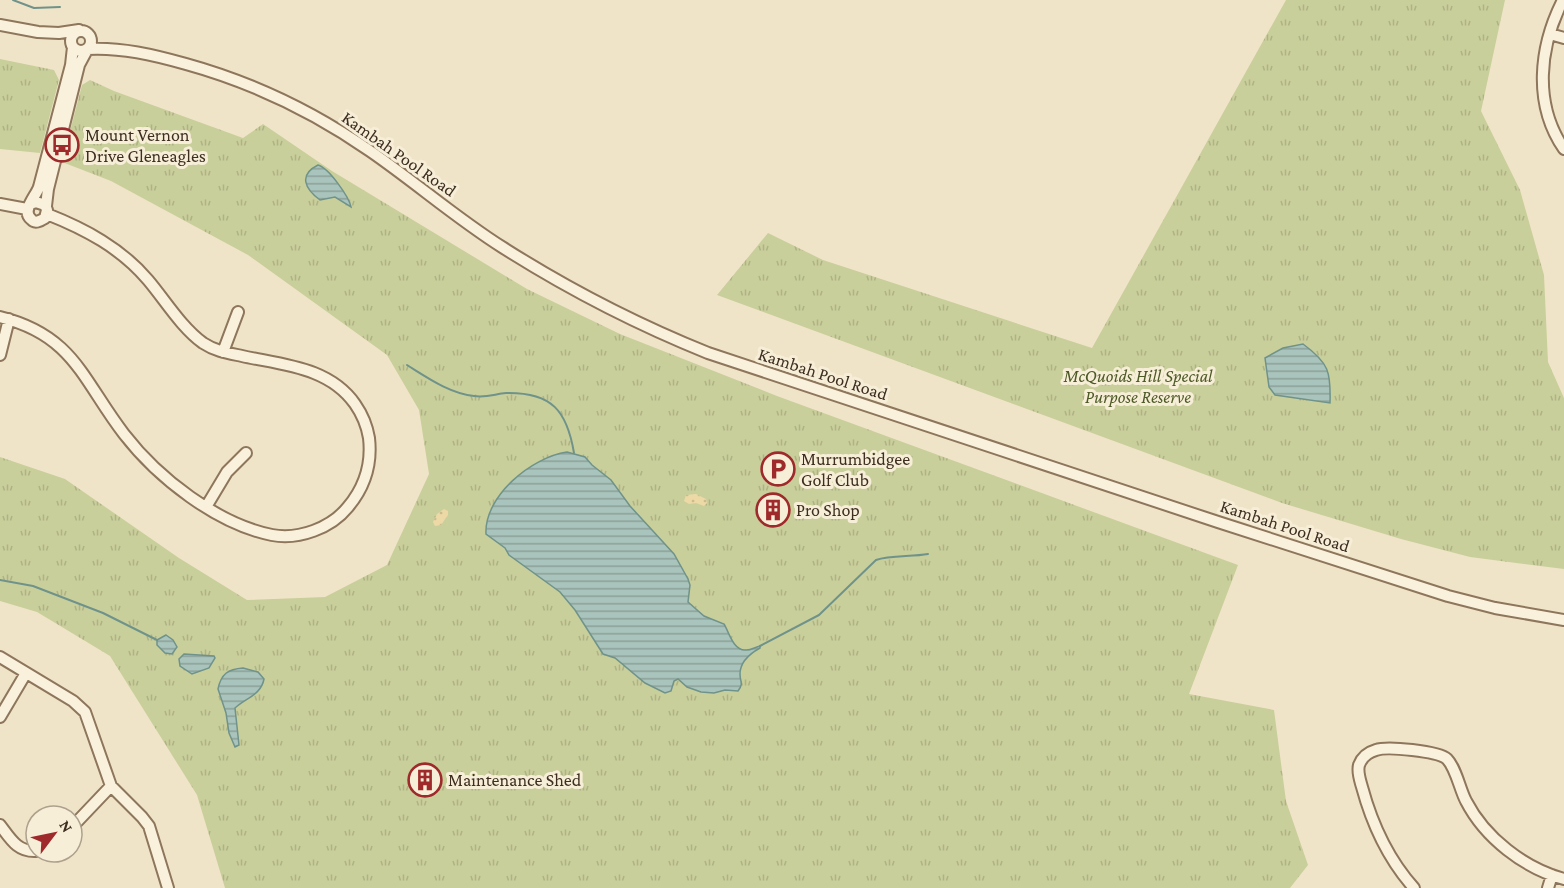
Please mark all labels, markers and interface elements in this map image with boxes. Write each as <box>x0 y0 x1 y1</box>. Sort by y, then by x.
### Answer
street label: Kambah Pool Road <box>338 107 460 201</box>
place label: Mount Vernon Drive Gleneagles <box>85 125 206 166</box>
bus stop icon: Mount Vernon Drive Gleneagles <box>44 127 80 163</box>
street label: Kambah Pool Road <box>756 344 891 404</box>
park label: McQuoids Hill Special Purpose Reserve <box>1063 366 1213 407</box>
place label: Murrumbidgee Golf Club <box>801 449 910 490</box>
parking icon: Murrumbidgee Golf Club <box>760 451 796 487</box>
building icon: Pro Shop <box>755 492 791 528</box>
street label: Kambah Pool Road <box>1218 496 1353 556</box>
place label: Pro Shop <box>796 500 860 520</box>
building icon: Maintenance Shed <box>407 762 443 798</box>
place label: Maintenance Shed <box>448 770 582 790</box>
north arrow <box>24 804 84 864</box>
text: N <box>56 817 76 836</box>

